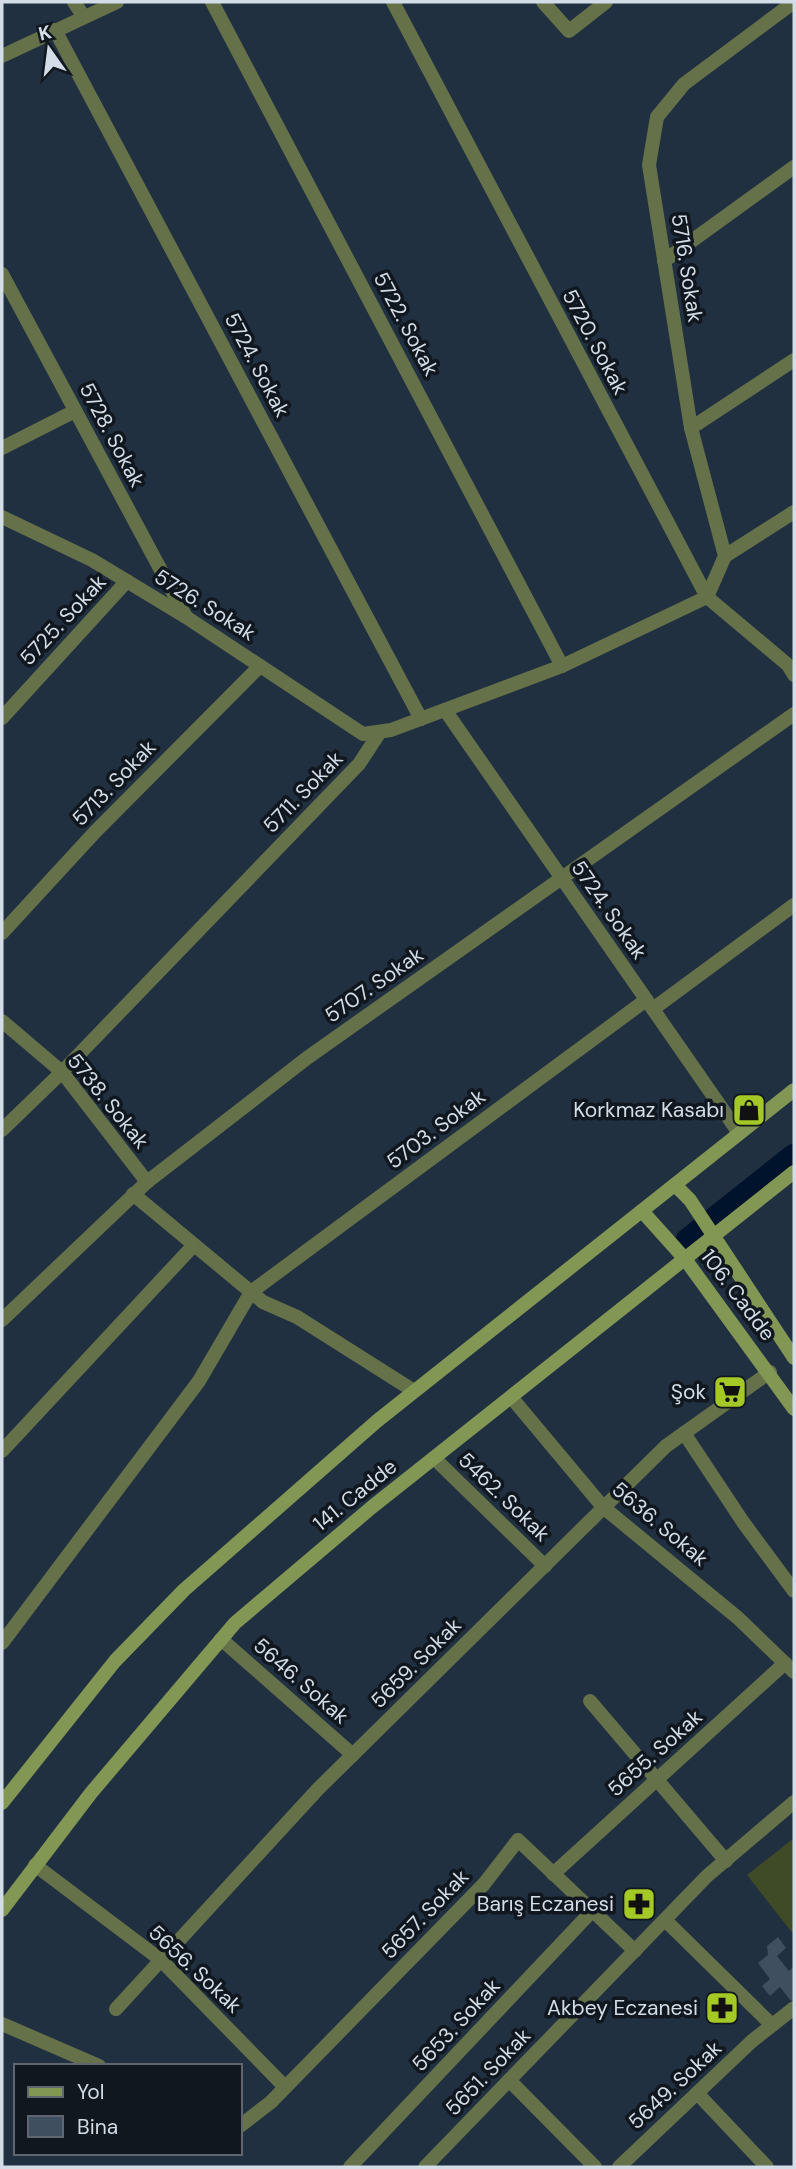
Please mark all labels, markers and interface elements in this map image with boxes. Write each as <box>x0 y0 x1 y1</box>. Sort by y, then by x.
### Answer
north arrow <box>14 14 84 84</box>
text: K <box>36 19 54 47</box>
street label: 5716. Sokak <box>665 212 709 325</box>
street label: 5722. Sokak <box>367 267 445 381</box>
street label: 5720. Sokak <box>556 284 635 400</box>
street label: 5724. Sokak <box>218 308 296 422</box>
street label: 5728. Sokak <box>73 378 151 492</box>
street label: 5726. Sokak <box>149 563 261 647</box>
street label: 5725. Sokak <box>14 568 113 672</box>
street label: 5713. Sokak <box>66 734 162 832</box>
street label: 5711. Sokak <box>257 745 349 839</box>
street label: 5724. Sokak <box>565 855 654 965</box>
street label: 5707. Sokak <box>319 941 429 1029</box>
street label: 5738. Sokak <box>61 1047 155 1155</box>
street label: 5703. Sokak <box>381 1082 491 1175</box>
shop icon: Korkmaz Kasabı <box>730 1091 768 1129</box>
place label: Korkmaz Kasabı <box>573 1096 724 1124</box>
street label: 106. Cadde <box>694 1244 782 1347</box>
supermarket icon: Şok <box>711 1373 749 1411</box>
place label: Şok <box>671 1378 706 1406</box>
street label: 5462. Sokak <box>452 1446 556 1548</box>
street label: 141. Cadde <box>307 1453 403 1537</box>
street label: 5636. Sokak <box>606 1475 714 1573</box>
street label: 5659. Sokak <box>365 1611 468 1714</box>
street label: 5646. Sokak <box>247 1632 355 1731</box>
street label: 5655. Sokak <box>602 1703 709 1803</box>
street label: 5657. Sokak <box>375 1863 475 1965</box>
pharmacy icon: Barış Eczanesi <box>620 1885 658 1923</box>
place label: Barış Eczanesi <box>477 1890 614 1918</box>
street label: 5656. Sokak <box>142 1919 248 2020</box>
street label: 5653. Sokak <box>406 1972 507 2078</box>
pharmacy icon: Akbey Eczanesi <box>703 1989 741 2027</box>
place label: Akbey Eczanesi <box>547 1994 698 2022</box>
street label: 5651. Sokak <box>439 2022 537 2122</box>
street label: 5649. Sokak <box>622 2034 728 2136</box>
legend <box>14 2064 242 2155</box>
text: Yol <box>77 2078 105 2106</box>
text: Bina <box>77 2113 118 2141</box>

